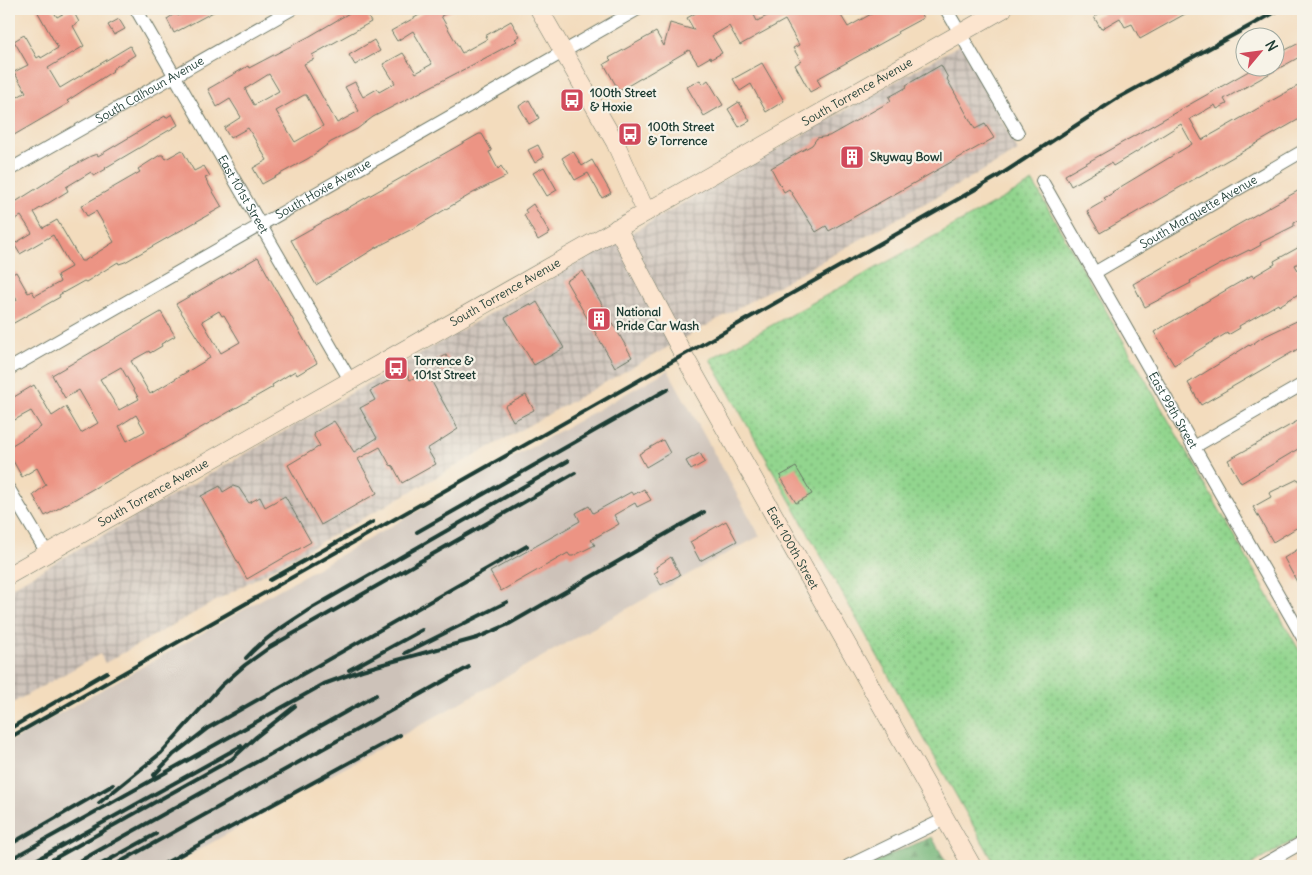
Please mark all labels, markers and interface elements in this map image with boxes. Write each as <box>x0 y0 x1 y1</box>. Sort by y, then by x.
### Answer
north arrow <box>1234 28 1284 78</box>
text: N <box>1261 37 1282 54</box>
street label: South Calhoun Avenue <box>93 53 206 126</box>
street label: South Torrence Avenue <box>799 54 915 129</box>
place label: 100th Street & Hoxie <box>590 85 657 114</box>
bus stop icon: 100th Street & Hoxie <box>559 87 585 113</box>
place label: 100th Street & Torrence <box>648 119 715 148</box>
bus stop icon: 100th Street & Torrence <box>617 121 643 147</box>
building icon: Skyway Bowl <box>839 144 865 170</box>
place label: Skyway Bowl <box>870 149 943 165</box>
street label: East 101st Street <box>215 152 272 236</box>
street label: South Hoxie Avenue <box>272 155 373 222</box>
street label: South Marquette Avenue <box>1137 172 1260 252</box>
street label: South Torrence Avenue <box>447 255 563 329</box>
place label: National Pride Car Wash <box>616 304 699 333</box>
building icon: National Pride Car Wash <box>586 306 612 332</box>
place label: Torrence & 101st Street <box>414 353 477 382</box>
bus stop icon: Torrence & 101st Street <box>383 355 409 381</box>
street label: East 99th Street <box>1146 369 1201 451</box>
street label: South Torrence Avenue <box>95 455 211 530</box>
street label: East 100th Street <box>764 504 822 592</box>

